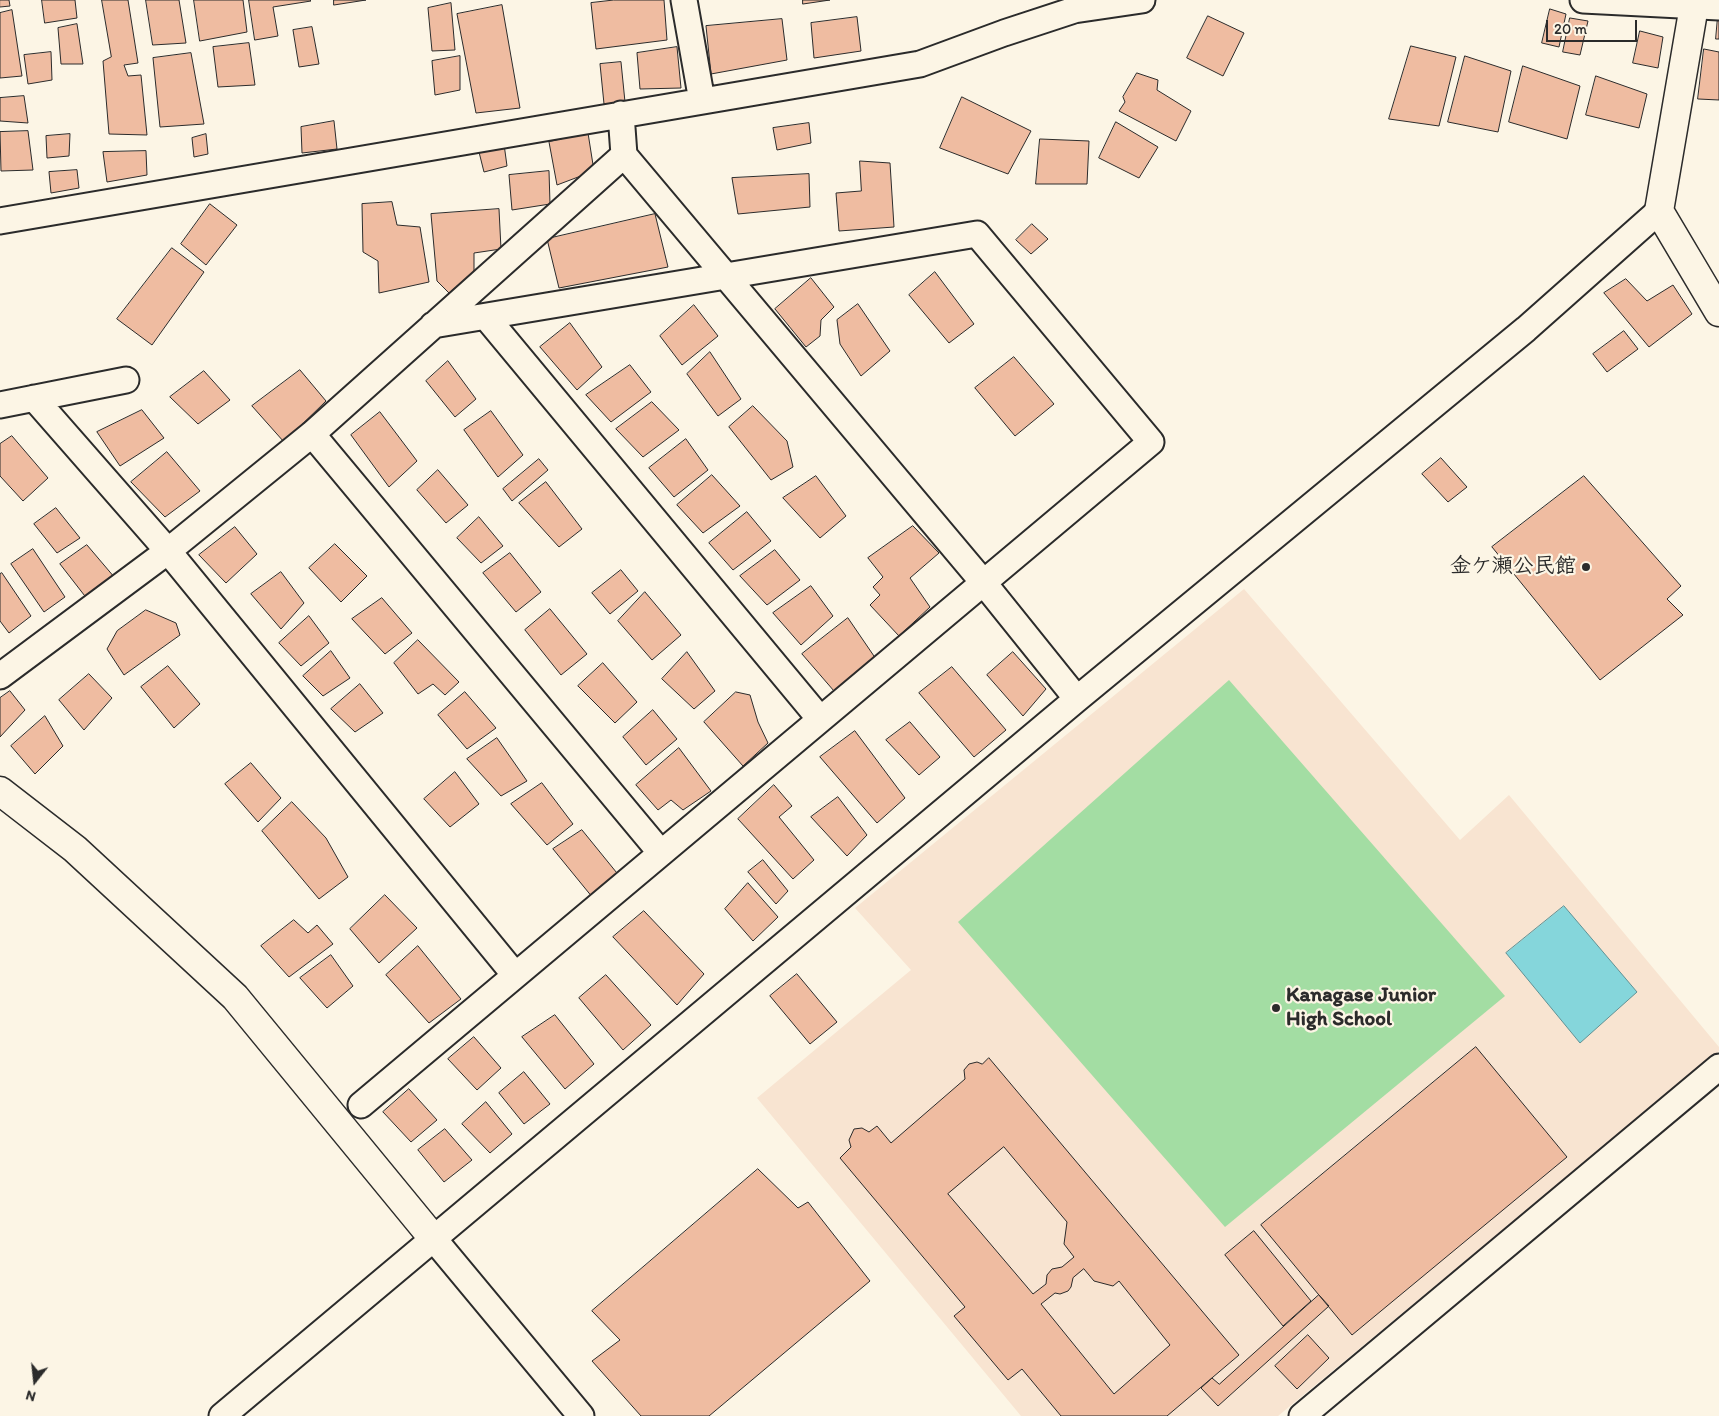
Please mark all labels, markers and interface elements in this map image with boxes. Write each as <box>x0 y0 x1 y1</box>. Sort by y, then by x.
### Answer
scale bar <box>1549 10 1640 42</box>
text: 20 m <box>1554 20 1587 38</box>
place label: 金ケ瀬公民館 <box>1450 554 1576 580</box>
marker: 金ケ瀬公民館 <box>1580 561 1592 573</box>
place label: Kanagase Junior High School <box>1286 983 1436 1033</box>
marker: Kanagase Junior High School <box>1270 1002 1282 1014</box>
north arrow <box>10 1356 60 1406</box>
text: N <box>24 1386 38 1405</box>

